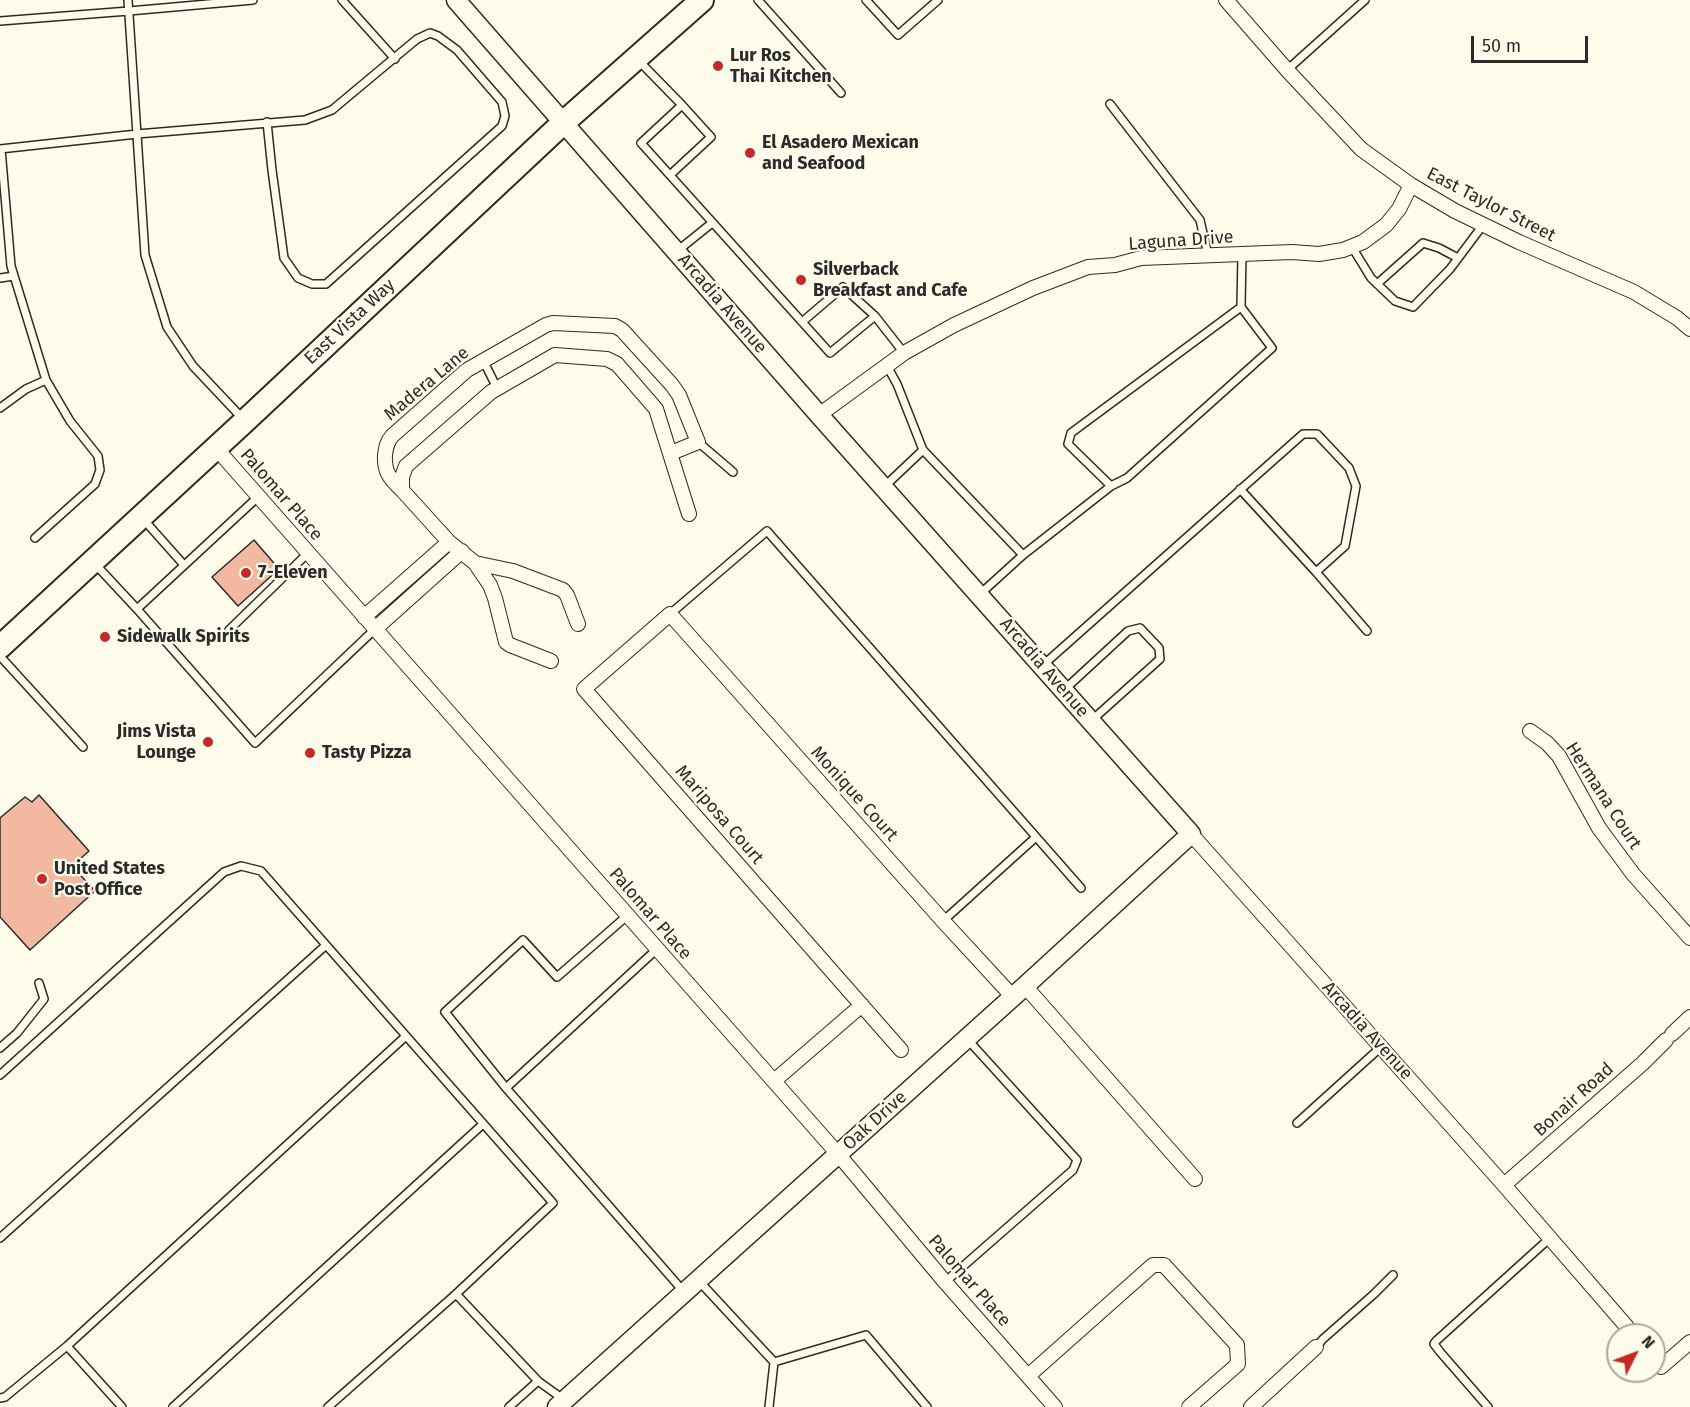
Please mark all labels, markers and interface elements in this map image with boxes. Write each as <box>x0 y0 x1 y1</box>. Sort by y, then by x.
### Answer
scale bar <box>1474 24 1591 62</box>
text: 50 m <box>1482 35 1521 57</box>
place label: Lur Ros Thai Kitchen <box>730 45 832 88</box>
marker: Lur Ros Thai Kitchen <box>711 59 725 73</box>
place label: El Asadero Mexican and Seafood <box>762 132 919 174</box>
marker: El Asadero Mexican and Seafood <box>743 146 757 160</box>
street label: East Taylor Street <box>1423 163 1559 247</box>
street label: Laguna Drive <box>1128 227 1234 255</box>
street label: Arcadia Avenue <box>673 250 771 358</box>
place label: Silverback Breakfast and Cafe <box>813 259 967 302</box>
marker: Silverback Breakfast and Cafe <box>794 273 808 287</box>
street label: East Vista Way <box>300 275 400 369</box>
street label: Madera Lane <box>380 342 474 426</box>
street label: Palomar Place <box>235 445 327 545</box>
place label: 7-Eleven <box>258 562 328 584</box>
marker: 7-Eleven <box>239 566 253 580</box>
street label: Arcadia Avenue <box>995 614 1093 722</box>
place label: Sidewalk Spirits <box>117 626 250 648</box>
marker: Sidewalk Spirits <box>98 630 112 644</box>
place label: Jims Vista Lounge <box>116 721 196 764</box>
marker: Jims Vista Lounge <box>201 735 215 749</box>
street label: Hermana Court <box>1560 738 1646 854</box>
place label: Tasty Pizza <box>322 742 412 764</box>
street label: Monique Court <box>806 742 902 846</box>
marker: Tasty Pizza <box>303 746 317 760</box>
street label: Mariposa Court <box>670 761 768 869</box>
place label: United States Post Office <box>54 858 165 900</box>
street label: Palomar Place <box>604 864 696 964</box>
marker: United States Post Office <box>35 872 49 886</box>
street label: Arcadia Avenue <box>1317 977 1417 1085</box>
street label: Bonair Road <box>1530 1058 1618 1142</box>
street label: Oak Drive <box>839 1087 911 1155</box>
street label: Palomar Place <box>923 1231 1015 1331</box>
north arrow <box>1606 1323 1666 1383</box>
text: N <box>1638 1332 1659 1352</box>

